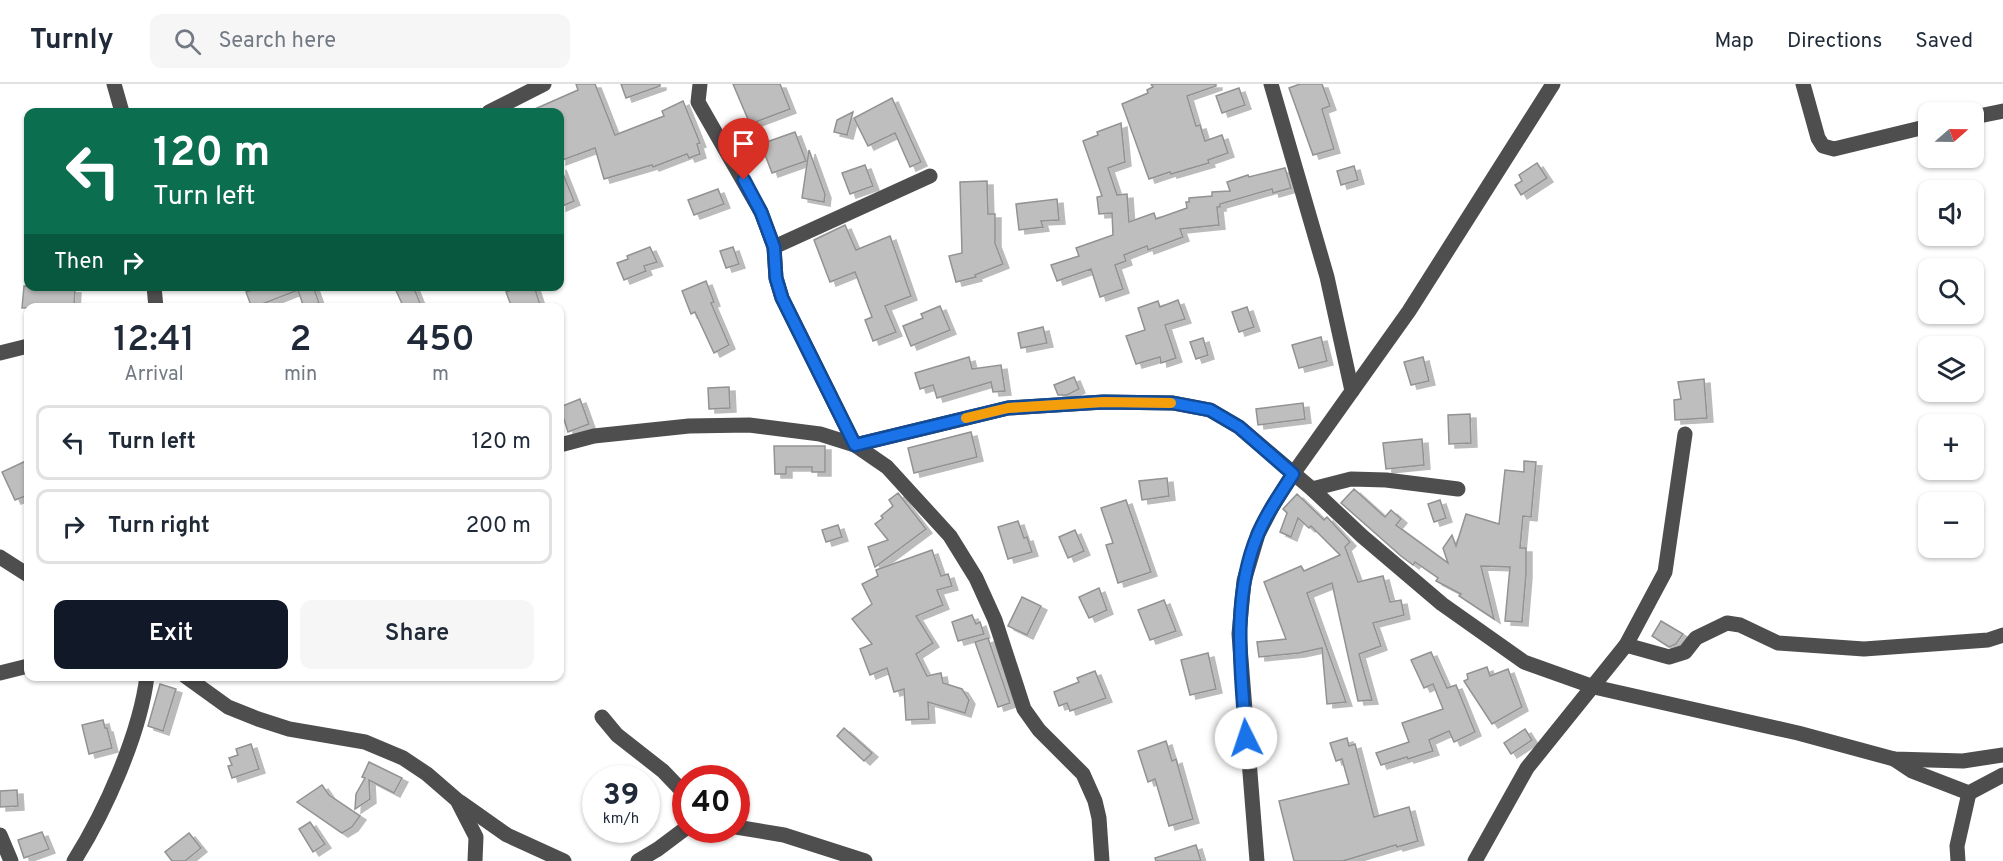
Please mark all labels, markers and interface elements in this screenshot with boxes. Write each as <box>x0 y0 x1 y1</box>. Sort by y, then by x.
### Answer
search box <box>150 14 570 68</box>
text: Turnly <box>30 23 114 59</box>
icon: search <box>171 25 204 58</box>
text: Search here <box>219 28 336 55</box>
text: Map <box>1714 28 1754 55</box>
text: Directions <box>1787 28 1882 55</box>
text: Saved <box>1915 28 1973 55</box>
north arrow <box>1918 102 1984 168</box>
map controls <box>1918 102 1984 558</box>
pin <box>718 118 769 180</box>
icon: arrive <box>727 127 760 160</box>
text: 120 m <box>153 128 270 181</box>
icon: left <box>54 132 132 210</box>
text: Turn left <box>153 180 255 214</box>
button: sound <box>1918 180 1984 246</box>
icon: right <box>116 246 149 279</box>
text: Then <box>54 249 104 276</box>
button: search <box>1918 258 1984 324</box>
text: 12:41 <box>113 318 195 364</box>
text: 2 <box>290 318 312 364</box>
text: 450 <box>406 318 475 364</box>
button: layers <box>1918 336 1984 402</box>
text: Arrival <box>124 362 184 388</box>
text: min <box>284 362 317 388</box>
text: m <box>432 362 449 388</box>
button: + <box>1918 414 1984 480</box>
icon: left <box>57 426 90 459</box>
text: Turn left <box>108 429 196 456</box>
text: 120 m <box>471 429 531 456</box>
button: − <box>1918 492 1984 558</box>
icon: right <box>57 510 90 543</box>
text: Turn right <box>108 513 210 540</box>
text: 200 m <box>466 513 531 540</box>
button: Exit <box>54 600 288 669</box>
button: Share <box>300 600 534 669</box>
position arrow <box>1214 706 1278 770</box>
speed limit sign: 40 <box>672 765 750 843</box>
text: 39 <box>603 778 639 815</box>
text: km/h <box>603 810 639 829</box>

